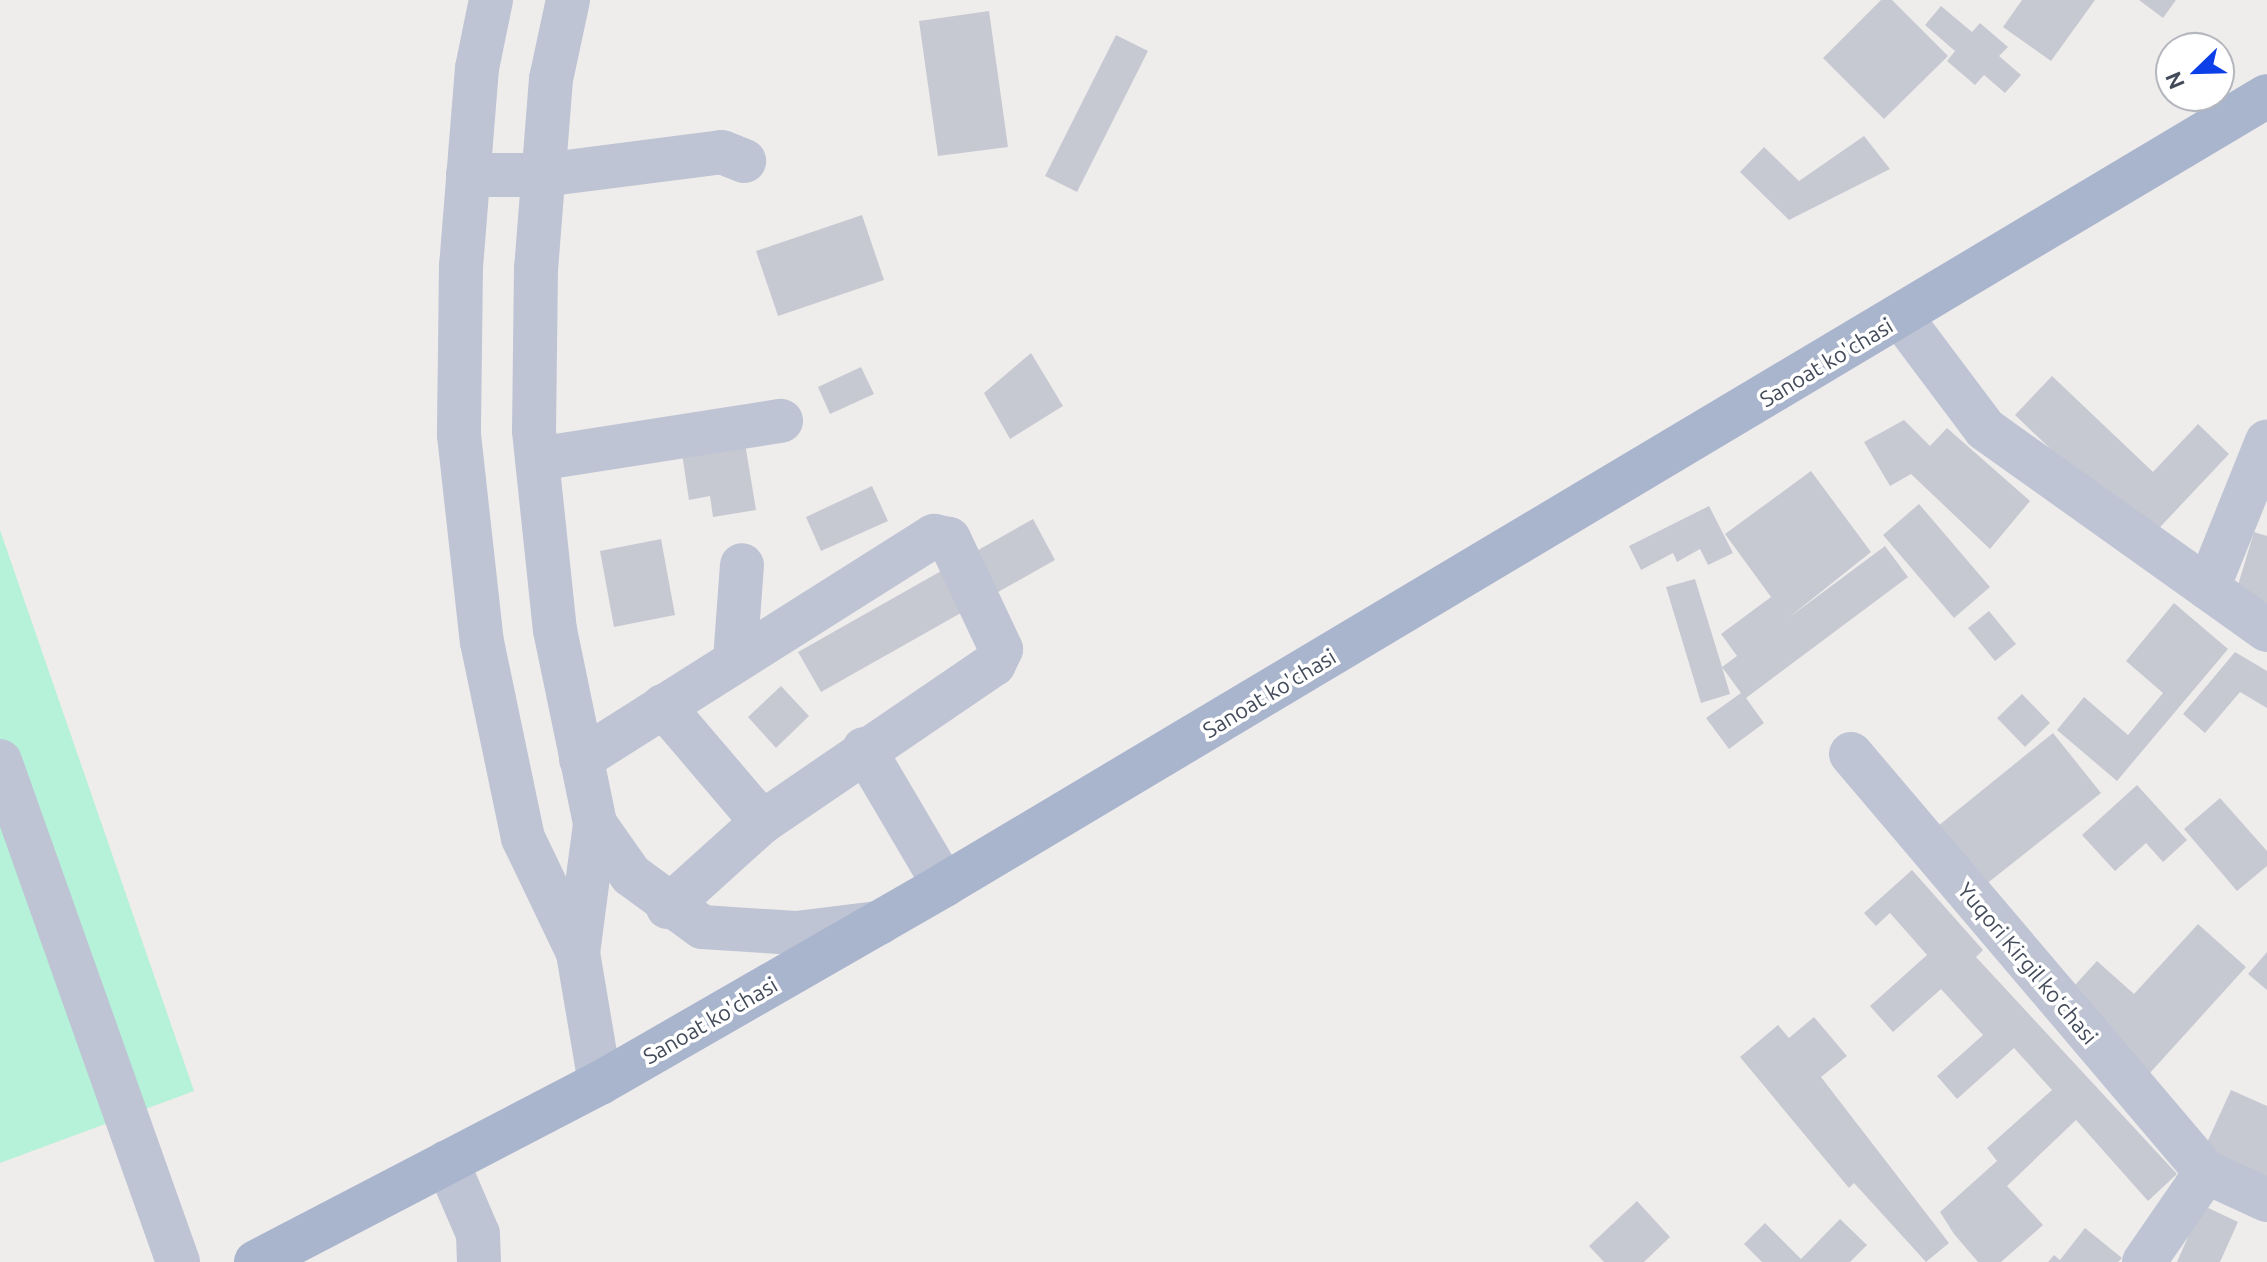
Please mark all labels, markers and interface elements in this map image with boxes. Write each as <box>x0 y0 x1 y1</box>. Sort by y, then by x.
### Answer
north arrow <box>2155 32 2235 112</box>
text: N <box>2160 68 2189 93</box>
street label: Sanoat ko'chasi <box>1755 312 1897 412</box>
street label: Sanoat ko'chasi <box>1198 643 1340 743</box>
street label: Yuqori Kirgil koʻchasi <box>1953 877 2103 1049</box>
street label: Sanoat ko'chasi <box>638 971 782 1069</box>

